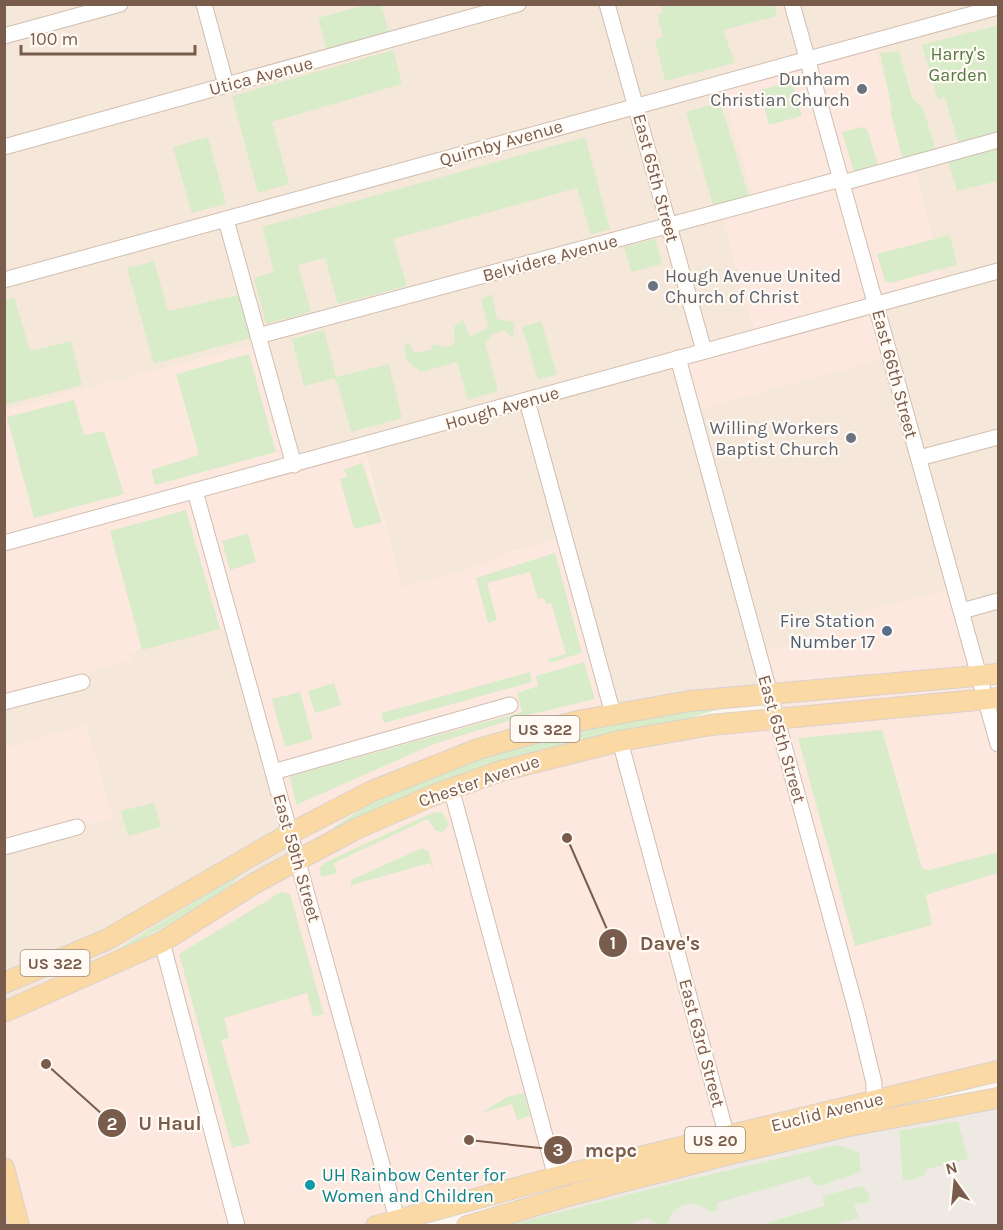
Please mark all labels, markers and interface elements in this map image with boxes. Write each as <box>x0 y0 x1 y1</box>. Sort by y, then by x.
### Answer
scale bar <box>21 18 195 56</box>
text: 100 m <box>30 28 78 50</box>
park label: Harry's Garden <box>929 43 987 86</box>
street label: Utica Avenue <box>207 52 315 100</box>
place label: Dunham Christian Church <box>710 68 850 111</box>
marker: Dunham Christian Church <box>855 82 869 96</box>
street label: East 65th Street <box>628 111 684 245</box>
street label: Quimby Avenue <box>437 115 565 171</box>
street label: Belvidere Avenue <box>480 229 620 287</box>
place label: Hough Avenue United Church of Christ <box>665 265 841 308</box>
marker: Hough Avenue United Church of Christ <box>646 279 660 293</box>
street label: East 66th Street <box>867 307 923 441</box>
street label: Hough Avenue <box>443 381 561 435</box>
place label: Willing Workers Baptist Church <box>710 417 839 460</box>
marker: Willing Workers Baptist Church <box>844 431 858 445</box>
place label: Fire Station Number 17 <box>780 610 876 653</box>
marker: Fire Station Number 17 <box>880 624 894 638</box>
street label: East 65th Street <box>753 672 811 806</box>
road number: US 322 <box>510 716 580 742</box>
street label: Chester Avenue <box>416 750 542 812</box>
street label: East 59th Street <box>268 791 326 925</box>
callout: Dave's <box>598 924 712 962</box>
text: 1 <box>610 932 616 954</box>
text: Dave's <box>640 932 700 955</box>
road number: US 322 <box>20 950 90 976</box>
street label: East 63rd Street <box>674 976 730 1110</box>
street label: Euclid Avenue <box>769 1087 885 1137</box>
callout: U Haul <box>97 1104 214 1142</box>
text: U Haul <box>138 1112 202 1135</box>
text: 2 <box>107 1113 117 1135</box>
road number: US 20 <box>685 1127 745 1153</box>
callout: mcpc <box>543 1131 650 1169</box>
text: 3 <box>552 1139 564 1161</box>
text: mcpc <box>585 1139 637 1162</box>
north arrow <box>925 1152 985 1212</box>
text: N <box>943 1157 959 1179</box>
place label: UH Rainbow Center for Women and Children <box>322 1164 506 1207</box>
marker: UH Rainbow Center for Women and Children <box>303 1178 317 1192</box>

